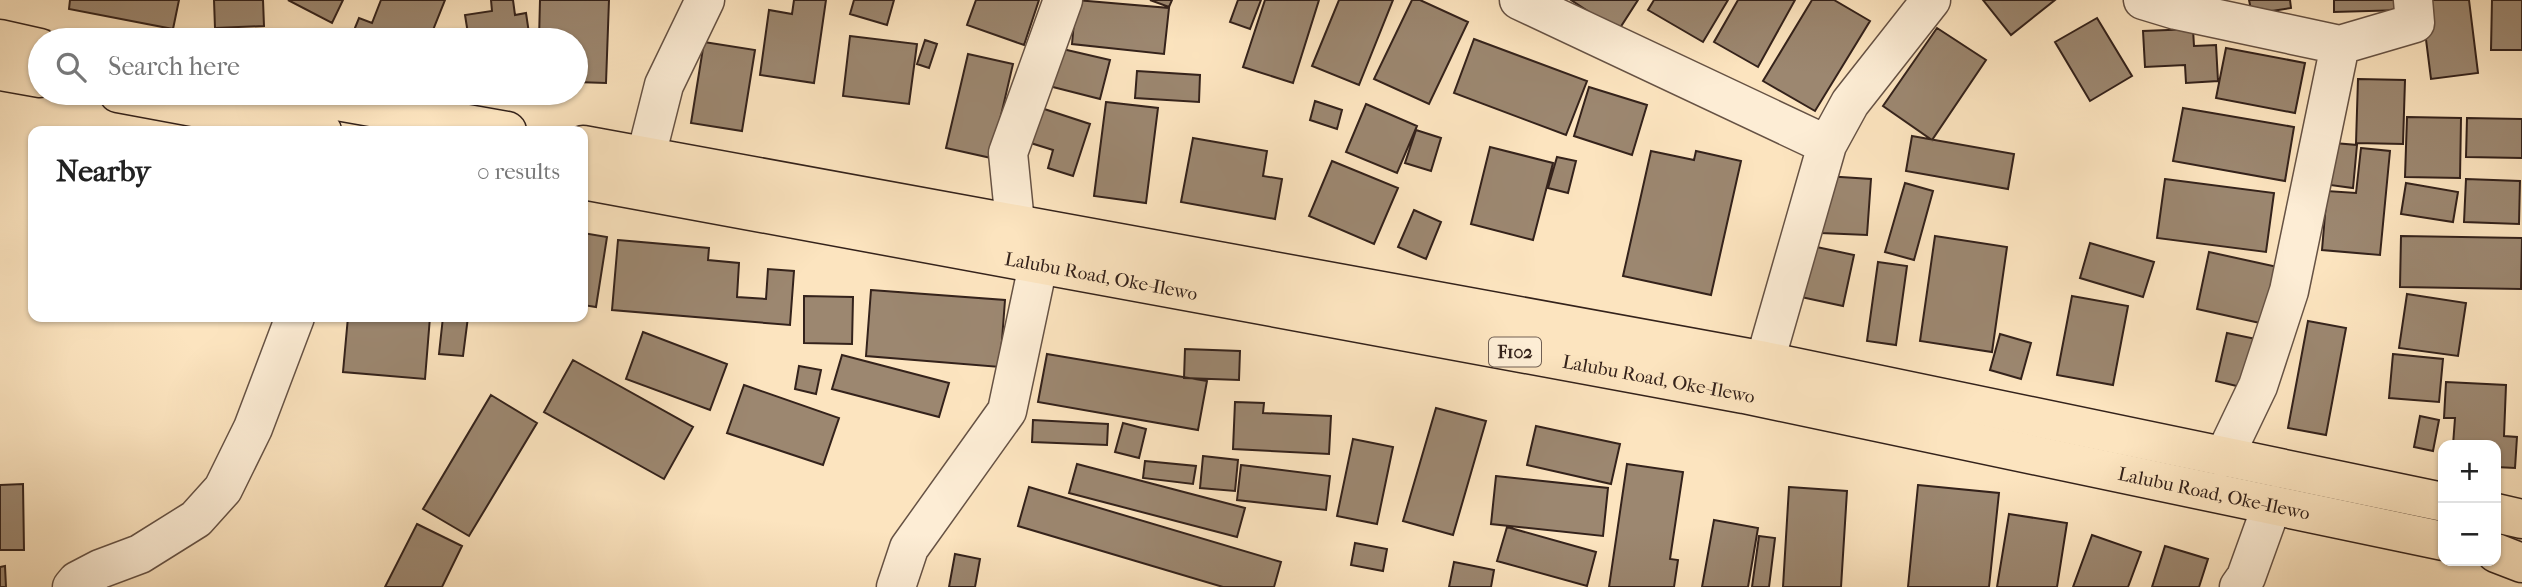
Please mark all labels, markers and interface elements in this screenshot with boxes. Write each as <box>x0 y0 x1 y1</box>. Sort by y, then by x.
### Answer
search box <box>28 28 588 105</box>
icon: search <box>52 48 90 86</box>
text: Search here <box>108 51 240 82</box>
text: Nearby <box>56 154 151 189</box>
text: 0 results <box>477 158 560 185</box>
street label: Lalubu Road, Oke-Ilewo <box>1003 248 1200 305</box>
road number: F102 <box>1489 338 1541 366</box>
street label: Lalubu Road, Oke-Ilewo <box>1561 351 1757 408</box>
map controls <box>2438 440 2501 566</box>
button: + <box>2438 440 2501 503</box>
street label: Lalubu Road, Oke-Ilewo <box>2116 463 2312 525</box>
button: − <box>2438 503 2501 566</box>

